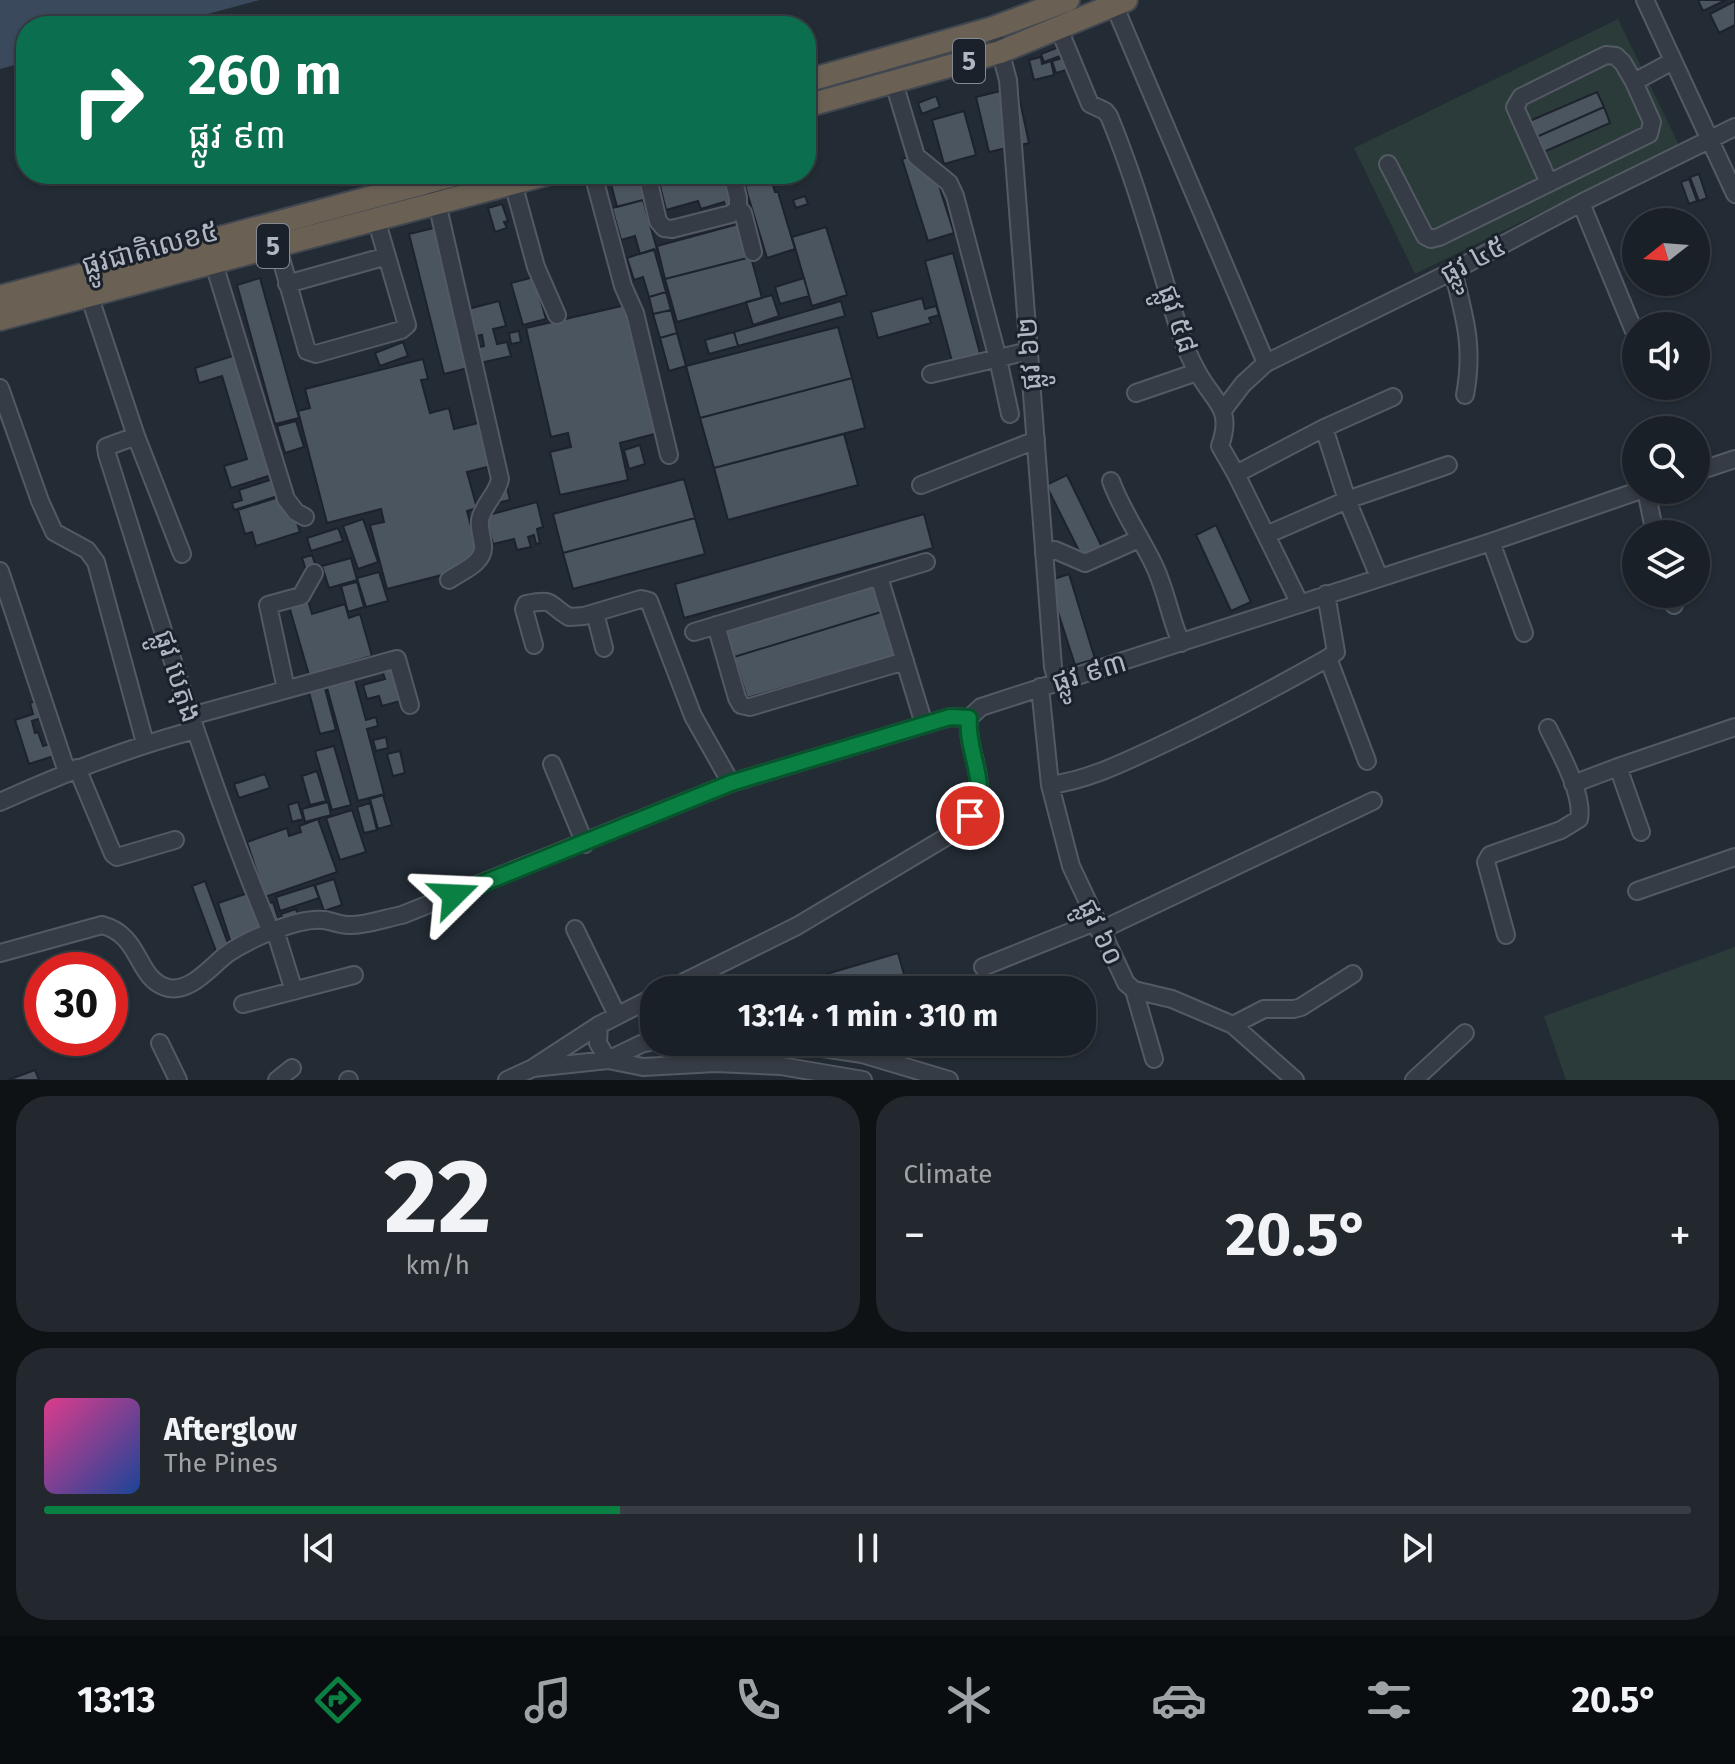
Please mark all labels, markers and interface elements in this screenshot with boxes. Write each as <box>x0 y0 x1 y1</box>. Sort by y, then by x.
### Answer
road number: 5 <box>953 39 985 83</box>
text: 260 m <box>188 42 342 109</box>
icon: right <box>56 48 160 152</box>
text: ផ្លូវ ៩៣ <box>188 114 286 158</box>
north arrow <box>1622 208 1710 296</box>
map controls <box>1622 208 1710 608</box>
street label: ផ្លូវជាតិលេខ៥ <box>78 214 224 290</box>
road number: 5 <box>257 224 289 268</box>
street label: ផ្លូវ ៤៥ <box>1434 229 1515 298</box>
street label: ផ្លូវ ៥៨ <box>1143 281 1205 360</box>
button: sound <box>1622 312 1710 400</box>
street label: ផ្លូវ ៦២ <box>1010 316 1056 392</box>
button: search <box>1622 416 1710 504</box>
button: layers <box>1622 520 1710 608</box>
street label: ផ្លូវ បេតុង <box>140 625 208 729</box>
street label: ផ្លូវ ៩៣ <box>1048 645 1133 707</box>
pin <box>936 782 1004 850</box>
icon: arrive <box>948 794 992 838</box>
position arrow <box>412 853 496 937</box>
street label: ផ្លូវ ៦០ <box>1064 893 1131 974</box>
speed limit sign: 30 <box>24 952 128 1056</box>
text: 13:14 · 1 min · 310 m <box>738 998 998 1034</box>
text: 22 <box>384 1135 492 1260</box>
text: Climate <box>904 1159 992 1190</box>
text: 20.5° <box>1225 1199 1369 1271</box>
text: − <box>904 1209 926 1262</box>
text: + <box>1669 1209 1691 1262</box>
text: km/h <box>406 1250 470 1281</box>
text: Afterglow <box>164 1412 297 1448</box>
text: The Pines <box>164 1448 278 1479</box>
icon: previous <box>297 1526 341 1570</box>
icon: pause <box>846 1526 890 1570</box>
icon: next <box>1395 1526 1439 1570</box>
icon: directions <box>310 1672 366 1728</box>
icon: music <box>520 1672 576 1728</box>
icon: phone <box>730 1672 786 1728</box>
icon: climate <box>941 1672 997 1728</box>
icon: car <box>1151 1672 1207 1728</box>
icon: filters <box>1361 1672 1417 1728</box>
text: 13:13 <box>77 1678 155 1722</box>
text: 20.5° <box>1571 1678 1658 1722</box>

